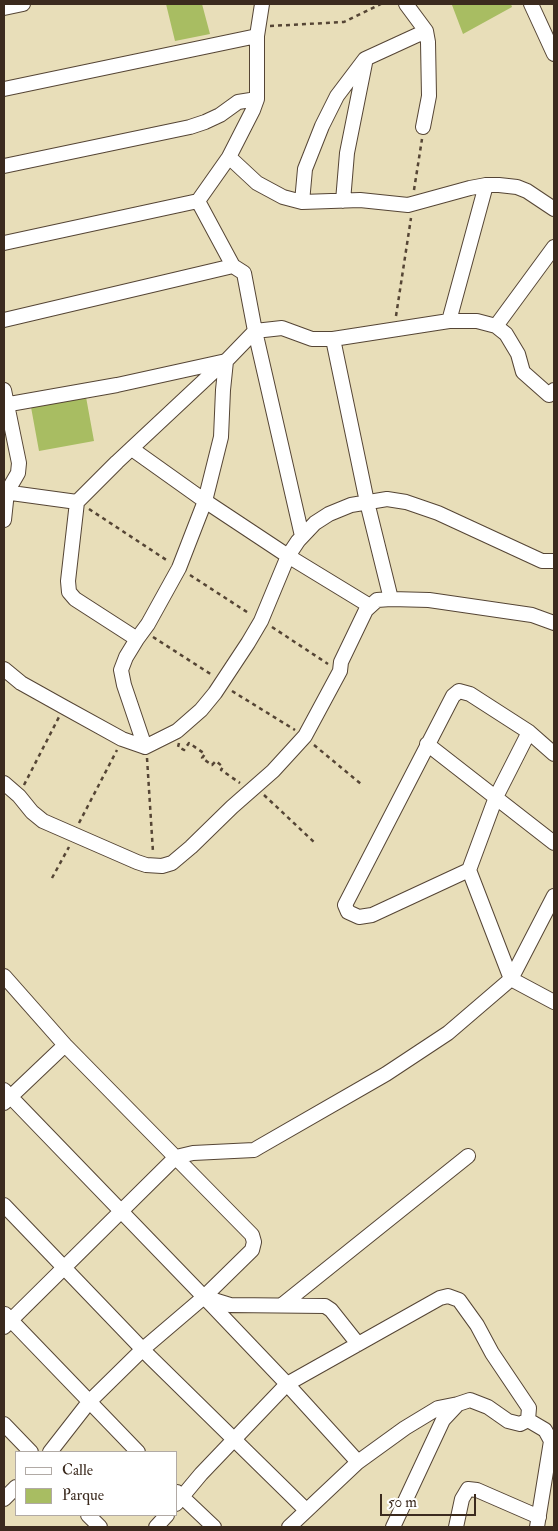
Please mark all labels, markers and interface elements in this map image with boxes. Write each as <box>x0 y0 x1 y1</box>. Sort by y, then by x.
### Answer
legend <box>15 1451 178 1516</box>
text: Calle <box>62 1461 93 1480</box>
scale bar <box>383 1484 479 1516</box>
text: Parque <box>62 1486 104 1505</box>
text: 50 m <box>388 1493 417 1512</box>

